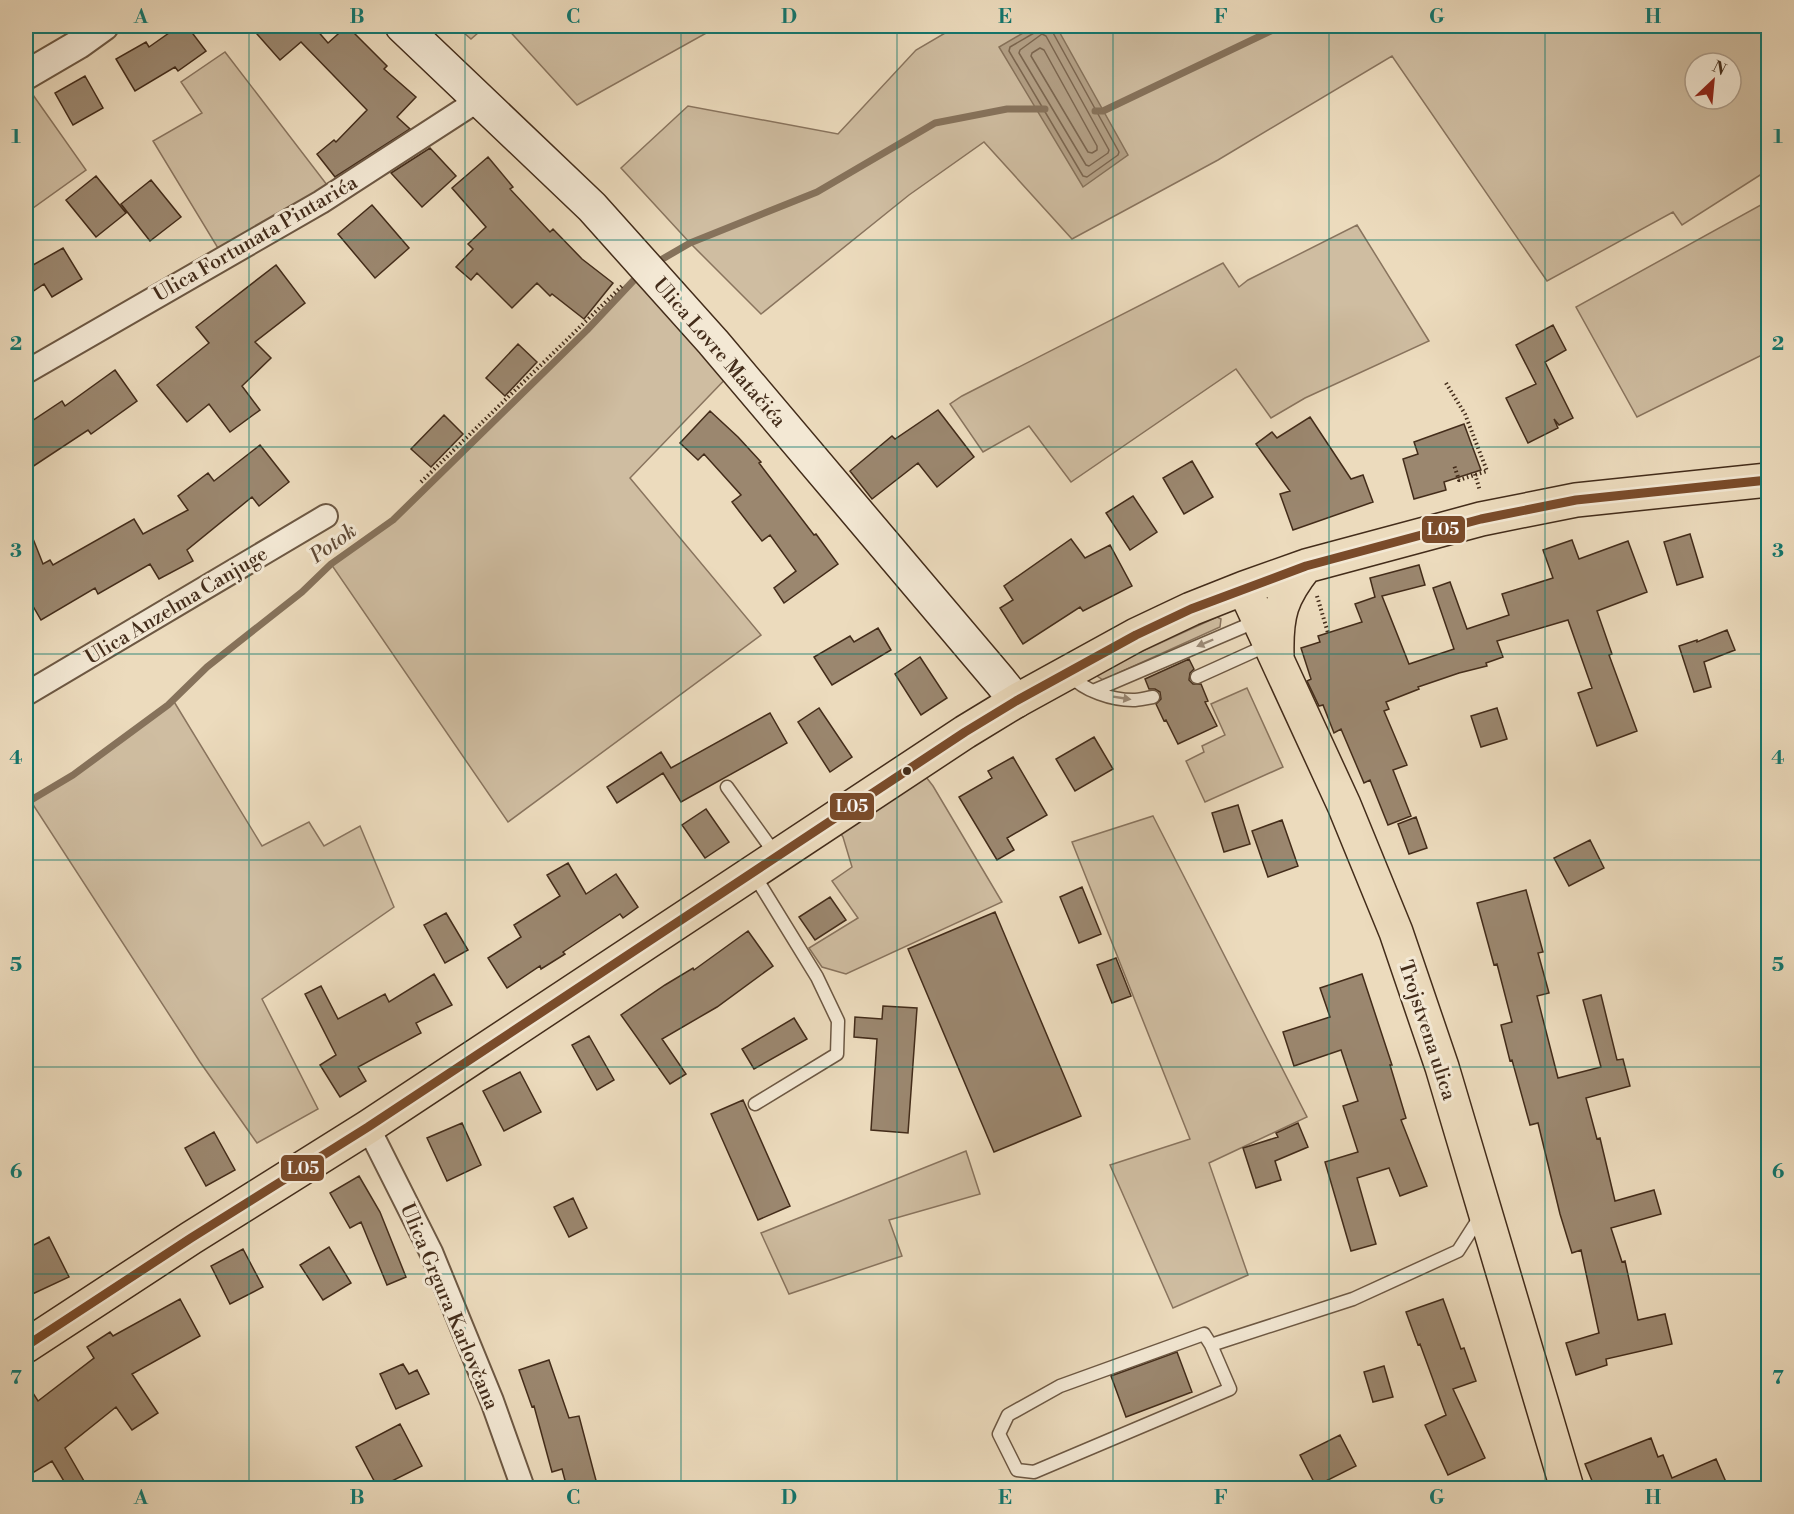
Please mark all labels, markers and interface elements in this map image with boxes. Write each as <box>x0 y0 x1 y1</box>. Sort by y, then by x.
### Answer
text: A <box>133 5 149 30</box>
text: B <box>349 5 365 30</box>
text: C <box>566 5 580 30</box>
text: D <box>781 5 797 30</box>
text: E <box>998 5 1012 30</box>
text: F <box>1214 5 1228 30</box>
text: G <box>1429 5 1445 30</box>
text: H <box>1645 5 1662 30</box>
north arrow <box>1683 51 1743 111</box>
text: N <box>1709 57 1730 80</box>
text: 1 <box>11 125 21 150</box>
text: 1 <box>1773 125 1783 150</box>
street label: Ulica Fortunata Pintarića <box>149 170 363 308</box>
street label: Ulica Lovre Matačića <box>647 273 791 434</box>
text: 2 <box>10 332 22 357</box>
text: 2 <box>1772 332 1784 357</box>
line badge: L05 <box>1421 515 1466 544</box>
water label: Potok <box>304 518 362 570</box>
text: L05 <box>1427 520 1459 540</box>
text: 3 <box>10 539 22 564</box>
text: 3 <box>1772 539 1784 564</box>
street label: Ulica Anzelma Canjuge <box>81 542 273 671</box>
one-way arrow <box>1195 638 1213 648</box>
one-way arrow <box>1113 694 1132 703</box>
text: 4 <box>9 746 23 771</box>
text: 4 <box>1771 746 1785 771</box>
unlabelled marker <box>901 765 913 777</box>
line badge: L05 <box>829 792 875 821</box>
text: L05 <box>836 797 868 817</box>
text: 5 <box>10 953 22 978</box>
text: 5 <box>1772 953 1784 978</box>
street label: Trojstvena ulica <box>1392 957 1461 1104</box>
line badge: L05 <box>280 1154 325 1182</box>
text: L05 <box>287 1159 319 1179</box>
text: 6 <box>10 1160 23 1185</box>
text: 6 <box>1772 1160 1785 1185</box>
street label: Ulica Grgura Karlovčana <box>394 1200 504 1414</box>
text: 7 <box>10 1366 22 1391</box>
text: 7 <box>1772 1366 1784 1391</box>
text: A <box>133 1486 149 1511</box>
text: B <box>349 1486 365 1511</box>
text: C <box>566 1486 580 1511</box>
text: D <box>781 1486 797 1511</box>
text: E <box>998 1486 1012 1511</box>
text: F <box>1214 1486 1228 1511</box>
text: G <box>1429 1486 1445 1511</box>
text: H <box>1645 1486 1662 1511</box>

